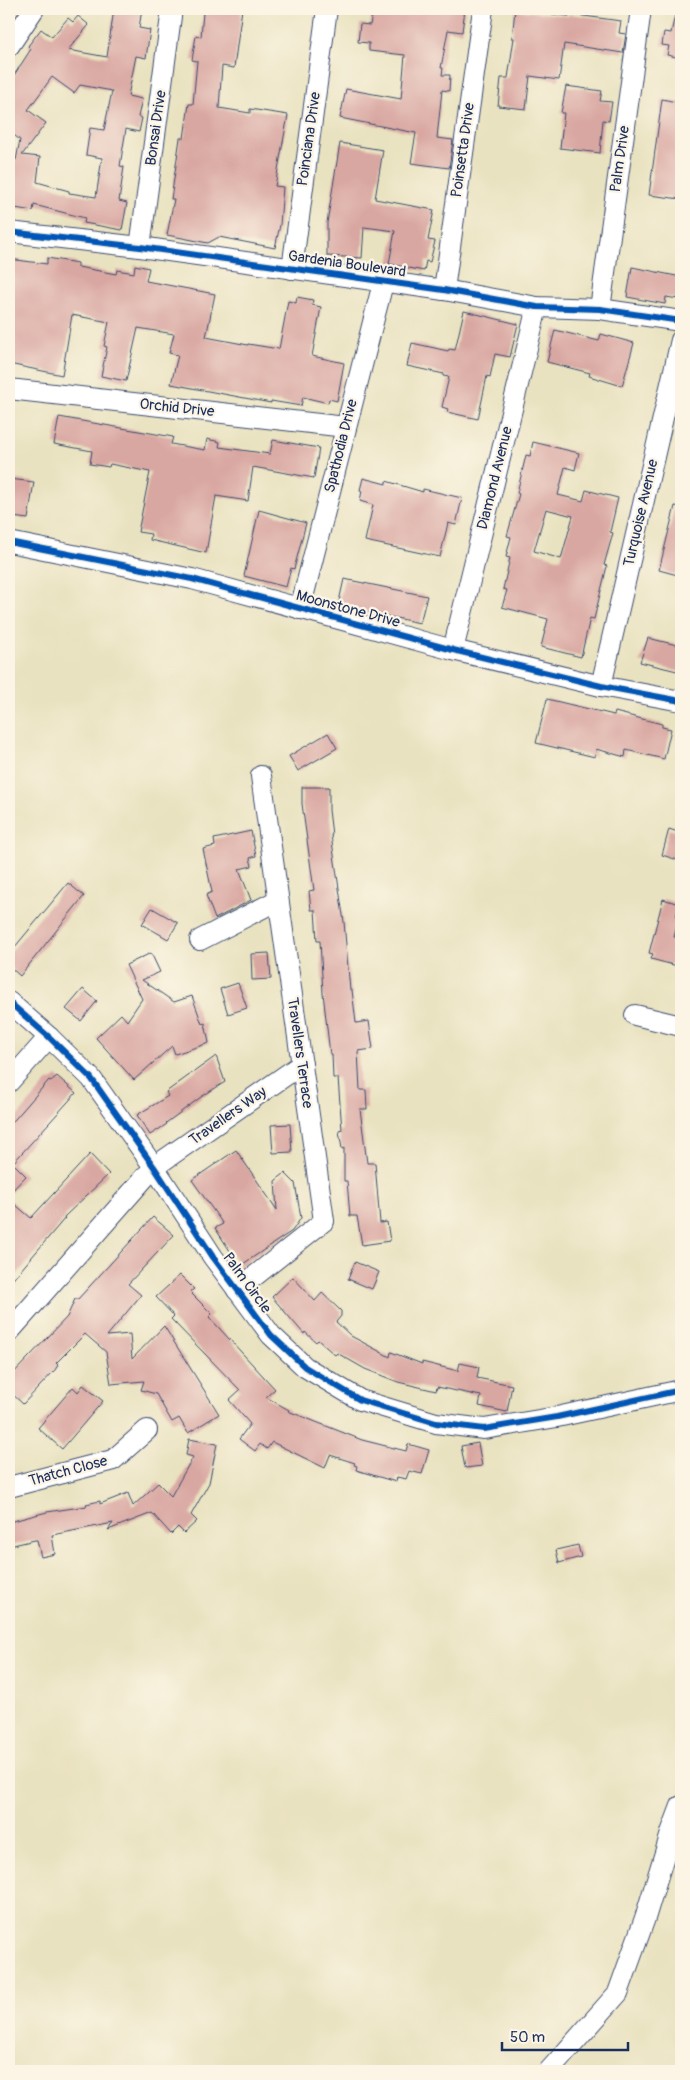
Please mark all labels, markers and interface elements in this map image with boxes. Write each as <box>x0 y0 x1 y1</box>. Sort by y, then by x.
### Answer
street label: Bonsai Drive <box>141 88 171 167</box>
street label: Poinciana Drive <box>293 90 325 187</box>
street label: Poinsetta Drive <box>447 101 479 199</box>
street label: Palm Drive <box>606 124 634 193</box>
street label: Gardenia Boulevard <box>287 246 407 282</box>
street label: Orchid Drive <box>139 395 216 421</box>
street label: Spathodia Drive <box>320 397 362 495</box>
street label: Diamond Avenue <box>473 424 517 531</box>
street label: Turquoise Avenue <box>619 457 663 568</box>
street label: Moonstone Drive <box>294 586 403 632</box>
street label: Travellers Terrace <box>283 996 317 1110</box>
street label: Travellers Way <box>186 1082 271 1150</box>
street label: Palm Circle <box>219 1249 276 1318</box>
street label: Thatch Close <box>27 1451 110 1491</box>
scale bar <box>502 2020 629 2052</box>
text: 50 m <box>510 2028 545 2047</box>

